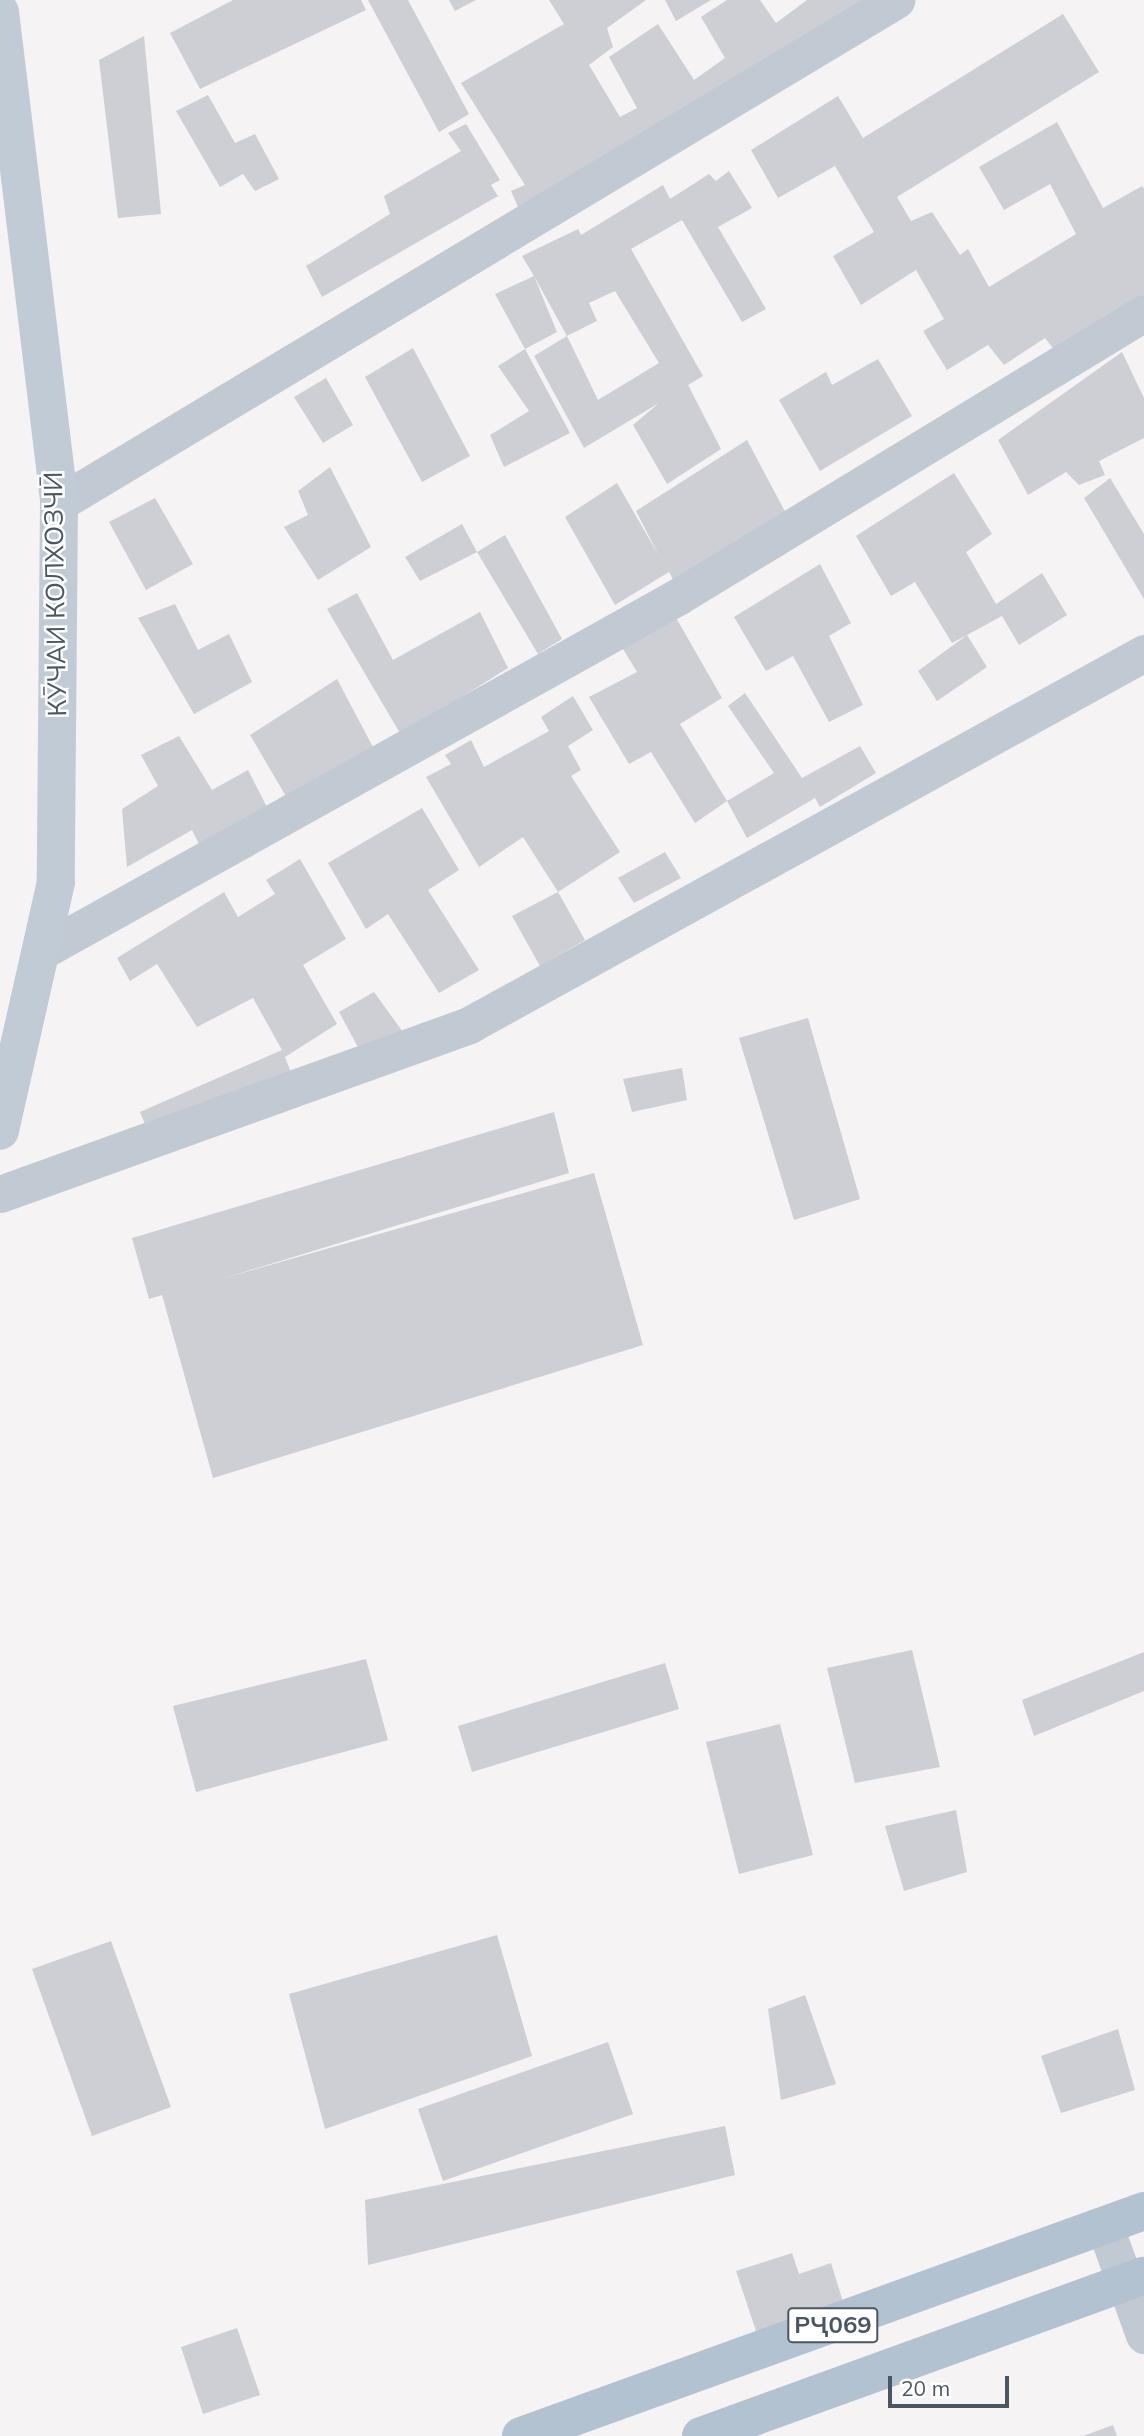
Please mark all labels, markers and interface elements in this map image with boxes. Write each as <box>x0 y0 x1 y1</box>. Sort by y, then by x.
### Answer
street label: КӮЧАИ КОЛХОЗЧӢ <box>37 471 73 717</box>
road number: РҶ069 <box>786 2304 880 2346</box>
scale bar <box>892 2362 1013 2406</box>
text: 20 m <box>901 2375 950 2401</box>

